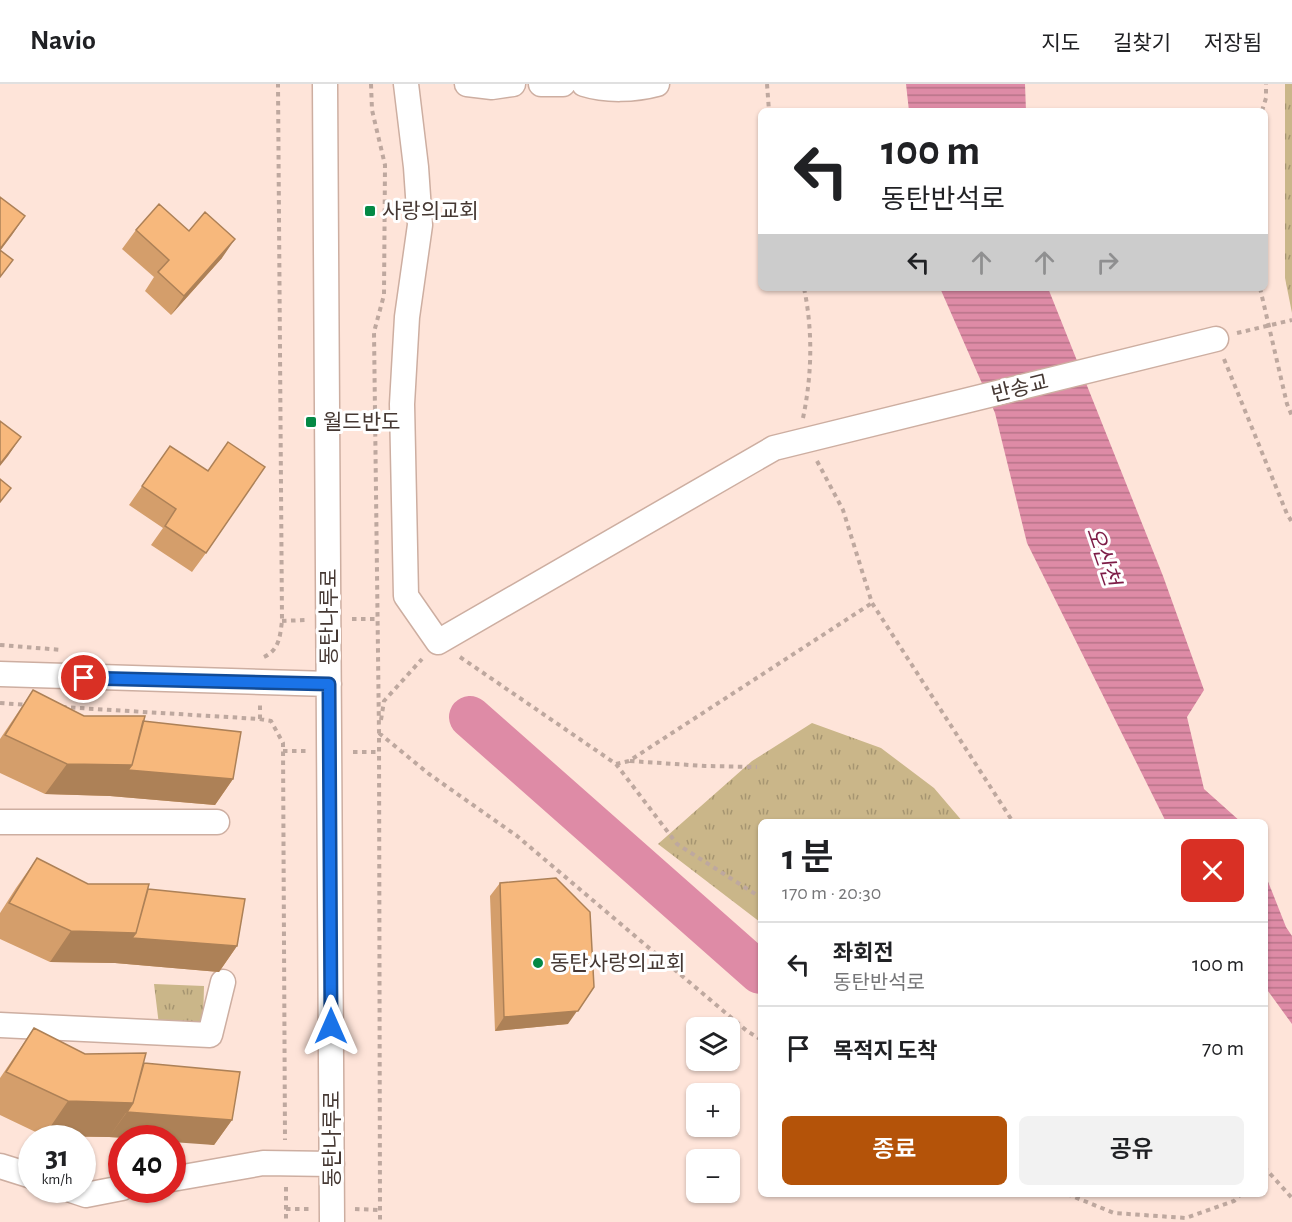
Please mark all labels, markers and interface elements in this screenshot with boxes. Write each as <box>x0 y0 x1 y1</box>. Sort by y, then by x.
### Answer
text: Navio <box>30 27 96 55</box>
text: 지도 <box>1041 33 1080 54</box>
text: 길찾기 <box>1113 33 1171 54</box>
text: 저장됨 <box>1204 33 1262 54</box>
text: 100 m <box>881 130 980 172</box>
icon: left <box>782 132 860 210</box>
text: 동탄반석로 <box>881 186 1005 213</box>
place label: 사랑의교회 <box>382 200 479 222</box>
marker: 사랑의교회 <box>363 204 377 218</box>
icon: left <box>902 246 935 279</box>
icon: ahead <box>965 246 998 279</box>
icon: ahead <box>1028 246 1061 279</box>
icon: right <box>1091 246 1124 279</box>
street label: 반송교 <box>989 370 1051 406</box>
place label: 월드반도 <box>323 411 400 433</box>
marker: 월드반도 <box>304 415 318 429</box>
water label: 오산천 <box>1083 524 1125 591</box>
street label: 동탄나루로 <box>318 569 340 665</box>
pin <box>58 652 109 703</box>
icon: arrive <box>67 661 100 694</box>
button: close <box>1181 839 1244 902</box>
text: 1 분 <box>782 840 834 876</box>
text: 170 m · 20:30 <box>782 883 881 903</box>
text: 좌회전 <box>833 942 894 964</box>
icon: left <box>782 948 815 981</box>
place label: 동탄사랑의교회 <box>550 952 685 974</box>
text: 100 m <box>1192 953 1244 975</box>
marker: 동탄사랑의교회 <box>531 956 545 970</box>
text: 동탄반석로 <box>833 973 925 993</box>
position arrow <box>299 994 363 1058</box>
map controls <box>686 1017 740 1203</box>
button: layers <box>686 1017 740 1071</box>
icon: arrive <box>782 1032 815 1065</box>
text: 70 m <box>1202 1037 1244 1059</box>
text: 목적지 도착 <box>833 1040 938 1062</box>
button: + <box>686 1083 740 1137</box>
street label: 동탄나루로 <box>321 1091 343 1187</box>
button: 종료 <box>782 1116 1007 1185</box>
button: 공유 <box>1019 1116 1244 1185</box>
speed limit sign: 40 <box>108 1125 186 1203</box>
text: 31 <box>45 1142 69 1172</box>
button: − <box>686 1149 740 1203</box>
text: km/h <box>42 1172 72 1187</box>

